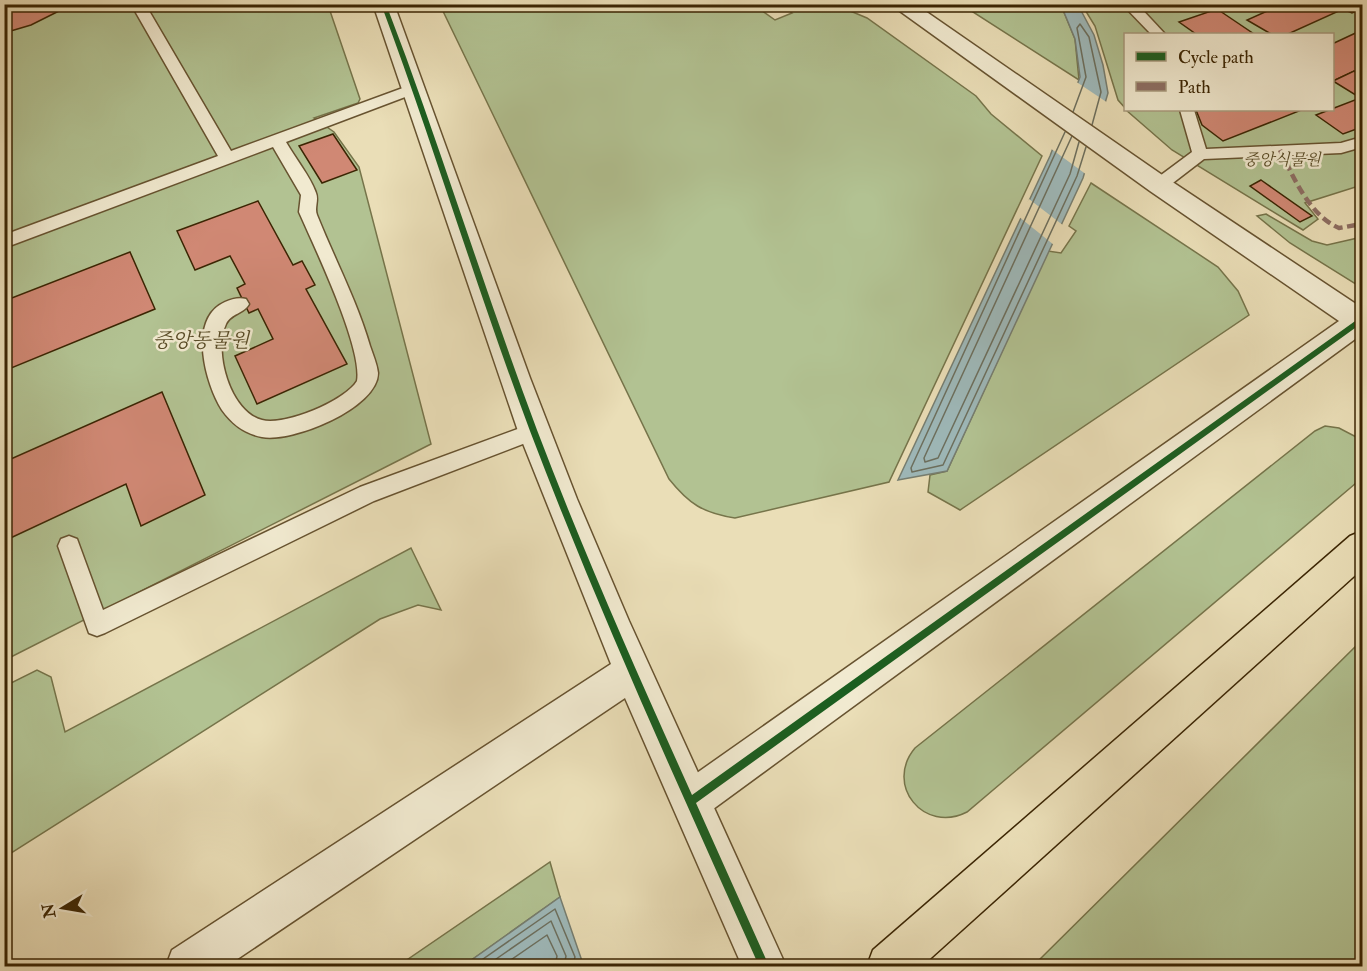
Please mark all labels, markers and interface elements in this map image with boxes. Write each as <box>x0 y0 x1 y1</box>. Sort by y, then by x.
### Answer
legend <box>1124 33 1334 111</box>
text: Cycle path <box>1178 46 1254 69</box>
text: Path <box>1178 76 1211 99</box>
park label: 중앙식물원 <box>1243 150 1322 170</box>
park label: 중앙동물원 <box>153 328 251 353</box>
north arrow <box>33 878 93 938</box>
text: N <box>38 901 61 921</box>

